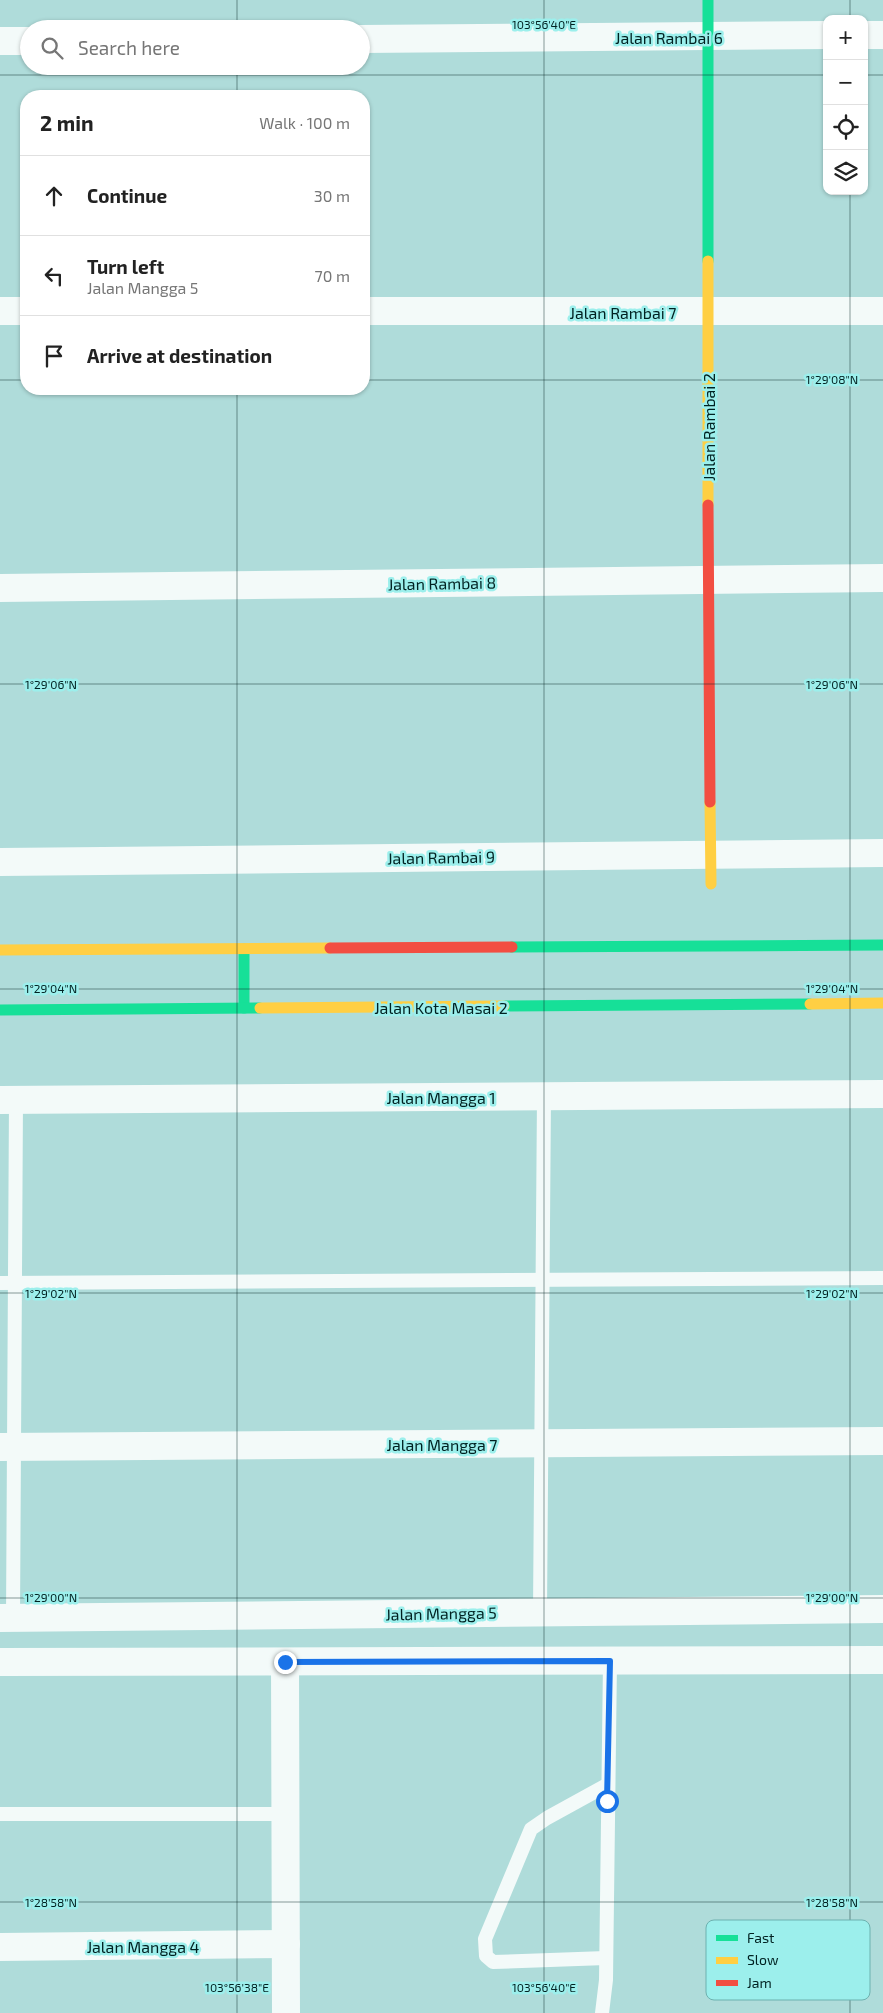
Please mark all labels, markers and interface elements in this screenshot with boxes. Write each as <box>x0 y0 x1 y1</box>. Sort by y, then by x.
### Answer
map controls <box>823 15 868 195</box>
button: + <box>823 15 868 60</box>
text: 103°56'40"E <box>512 17 576 31</box>
search box <box>20 20 370 75</box>
street label: Jalan Rambai 6 <box>615 28 723 47</box>
icon: search <box>38 34 66 62</box>
text: Search here <box>78 36 180 59</box>
button: − <box>823 60 868 105</box>
button: locate <box>823 105 868 150</box>
text: 2 min <box>40 110 94 135</box>
text: Walk · 100 m <box>259 113 350 132</box>
button: layers <box>823 150 868 195</box>
icon: ahead <box>40 182 68 210</box>
text: Continue <box>87 184 167 207</box>
text: 30 m <box>314 186 350 205</box>
text: Turn left <box>87 255 164 278</box>
icon: left <box>40 262 68 290</box>
text: 70 m <box>315 266 350 285</box>
text: Jalan Mangga 5 <box>87 278 198 297</box>
street label: Jalan Rambai 7 <box>570 303 676 322</box>
icon: arrive <box>40 342 68 370</box>
text: Arrive at destination <box>87 344 272 367</box>
text: 1°29'08"N <box>806 372 858 386</box>
street label: Jalan Rambai 2 <box>699 373 718 481</box>
street label: Jalan Rambai 8 <box>388 573 496 593</box>
text: 1°29'06"N <box>25 677 77 691</box>
text: 1°29'06"N <box>806 677 858 691</box>
street label: Jalan Rambai 9 <box>387 847 495 867</box>
text: 1°29'04"N <box>25 981 77 995</box>
text: 1°29'04"N <box>806 981 858 995</box>
street label: Jalan Kota Masai 2 <box>374 998 508 1017</box>
street label: Jalan Mangga 1 <box>386 1088 496 1107</box>
text: 1°29'02"N <box>25 1286 77 1300</box>
text: 1°29'02"N <box>806 1286 858 1300</box>
street label: Jalan Mangga 7 <box>386 1435 498 1454</box>
text: 1°29'00"N <box>25 1590 77 1604</box>
text: 1°29'00"N <box>806 1590 858 1604</box>
street label: Jalan Mangga 5 <box>385 1603 497 1623</box>
route end <box>274 1651 297 1674</box>
route start <box>596 1790 619 1813</box>
text: 1°28'58"N <box>25 1895 77 1909</box>
text: 1°28'58"N <box>806 1895 858 1909</box>
legend <box>706 1920 870 2000</box>
text: Fast <box>747 1929 774 1946</box>
street label: Jalan Mangga 4 <box>87 1937 199 1956</box>
text: Slow <box>747 1951 779 1968</box>
text: Jam <box>747 1974 772 1991</box>
text: 103°56'38"E <box>205 1980 269 1994</box>
text: 103°56'40"E <box>512 1980 576 1994</box>

